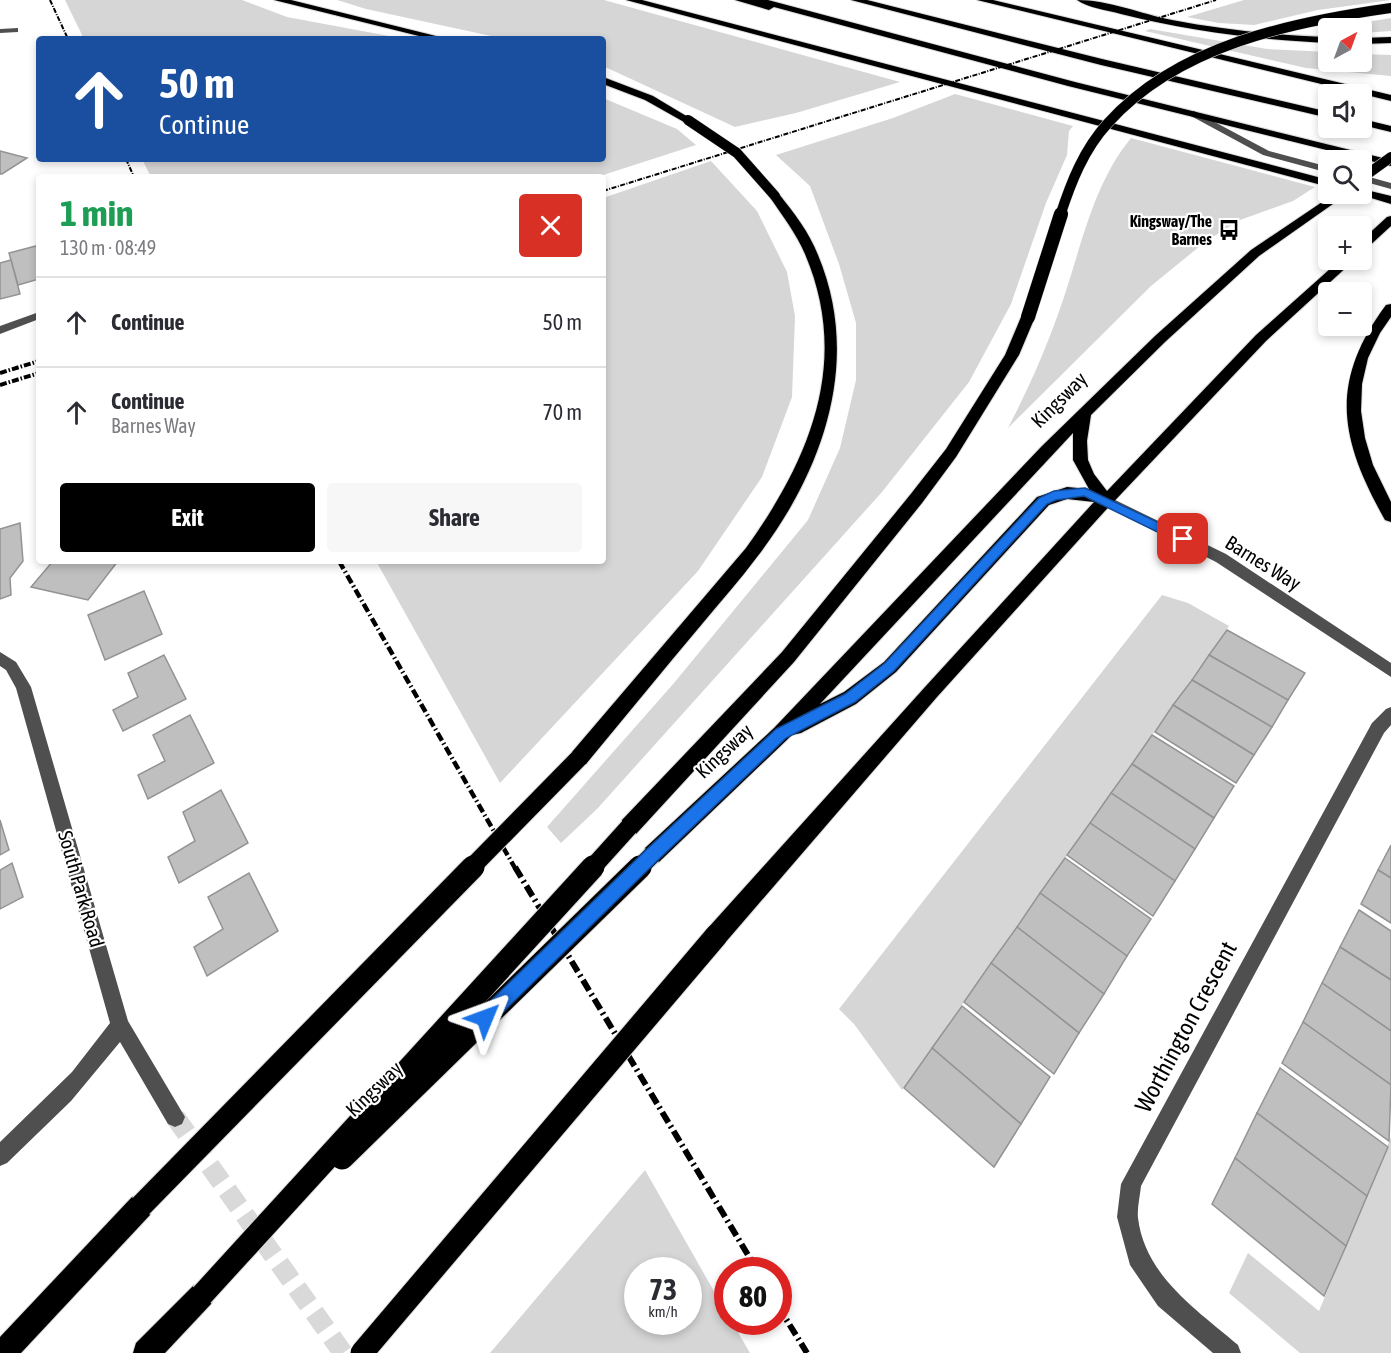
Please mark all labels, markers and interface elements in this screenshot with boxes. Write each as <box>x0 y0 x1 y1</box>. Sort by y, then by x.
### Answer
north arrow <box>1318 18 1372 72</box>
map controls <box>1318 18 1372 336</box>
text: 50 m <box>159 59 234 107</box>
icon: ahead <box>60 60 138 138</box>
button: sound <box>1318 84 1372 138</box>
text: Continue <box>159 109 249 140</box>
button: search <box>1318 150 1372 204</box>
text: 1 min <box>60 192 134 234</box>
button: close <box>519 194 582 257</box>
place label: Kingsway/The Barnes <box>1130 212 1212 248</box>
button: + <box>1318 216 1372 270</box>
bus stop icon: Kingsway/The Barnes <box>1217 218 1241 242</box>
text: 130 m · 08:49 <box>60 236 156 259</box>
button: − <box>1318 282 1372 336</box>
icon: ahead <box>60 306 93 339</box>
text: Continue <box>111 309 185 335</box>
text: 50 m <box>542 309 582 335</box>
street label: Kingsway <box>1026 367 1091 432</box>
text: Continue <box>111 388 185 414</box>
icon: ahead <box>60 396 93 429</box>
text: 70 m <box>542 399 582 425</box>
text: Barnes Way <box>111 414 196 437</box>
button: Exit <box>60 483 315 552</box>
button: Share <box>327 483 582 552</box>
pin <box>1157 513 1208 564</box>
icon: arrive <box>1166 522 1199 555</box>
street label: Barnes Way <box>1221 530 1305 595</box>
street label: Kingsway <box>691 719 757 783</box>
street label: South Park Road <box>54 828 109 950</box>
street label: Worthington Crescent <box>1129 937 1242 1117</box>
position arrow <box>453 986 517 1050</box>
street label: Kingsway <box>341 1056 406 1121</box>
speed limit sign: 80 <box>714 1257 792 1335</box>
text: 73 <box>649 1272 677 1306</box>
text: km/h <box>648 1303 678 1320</box>

